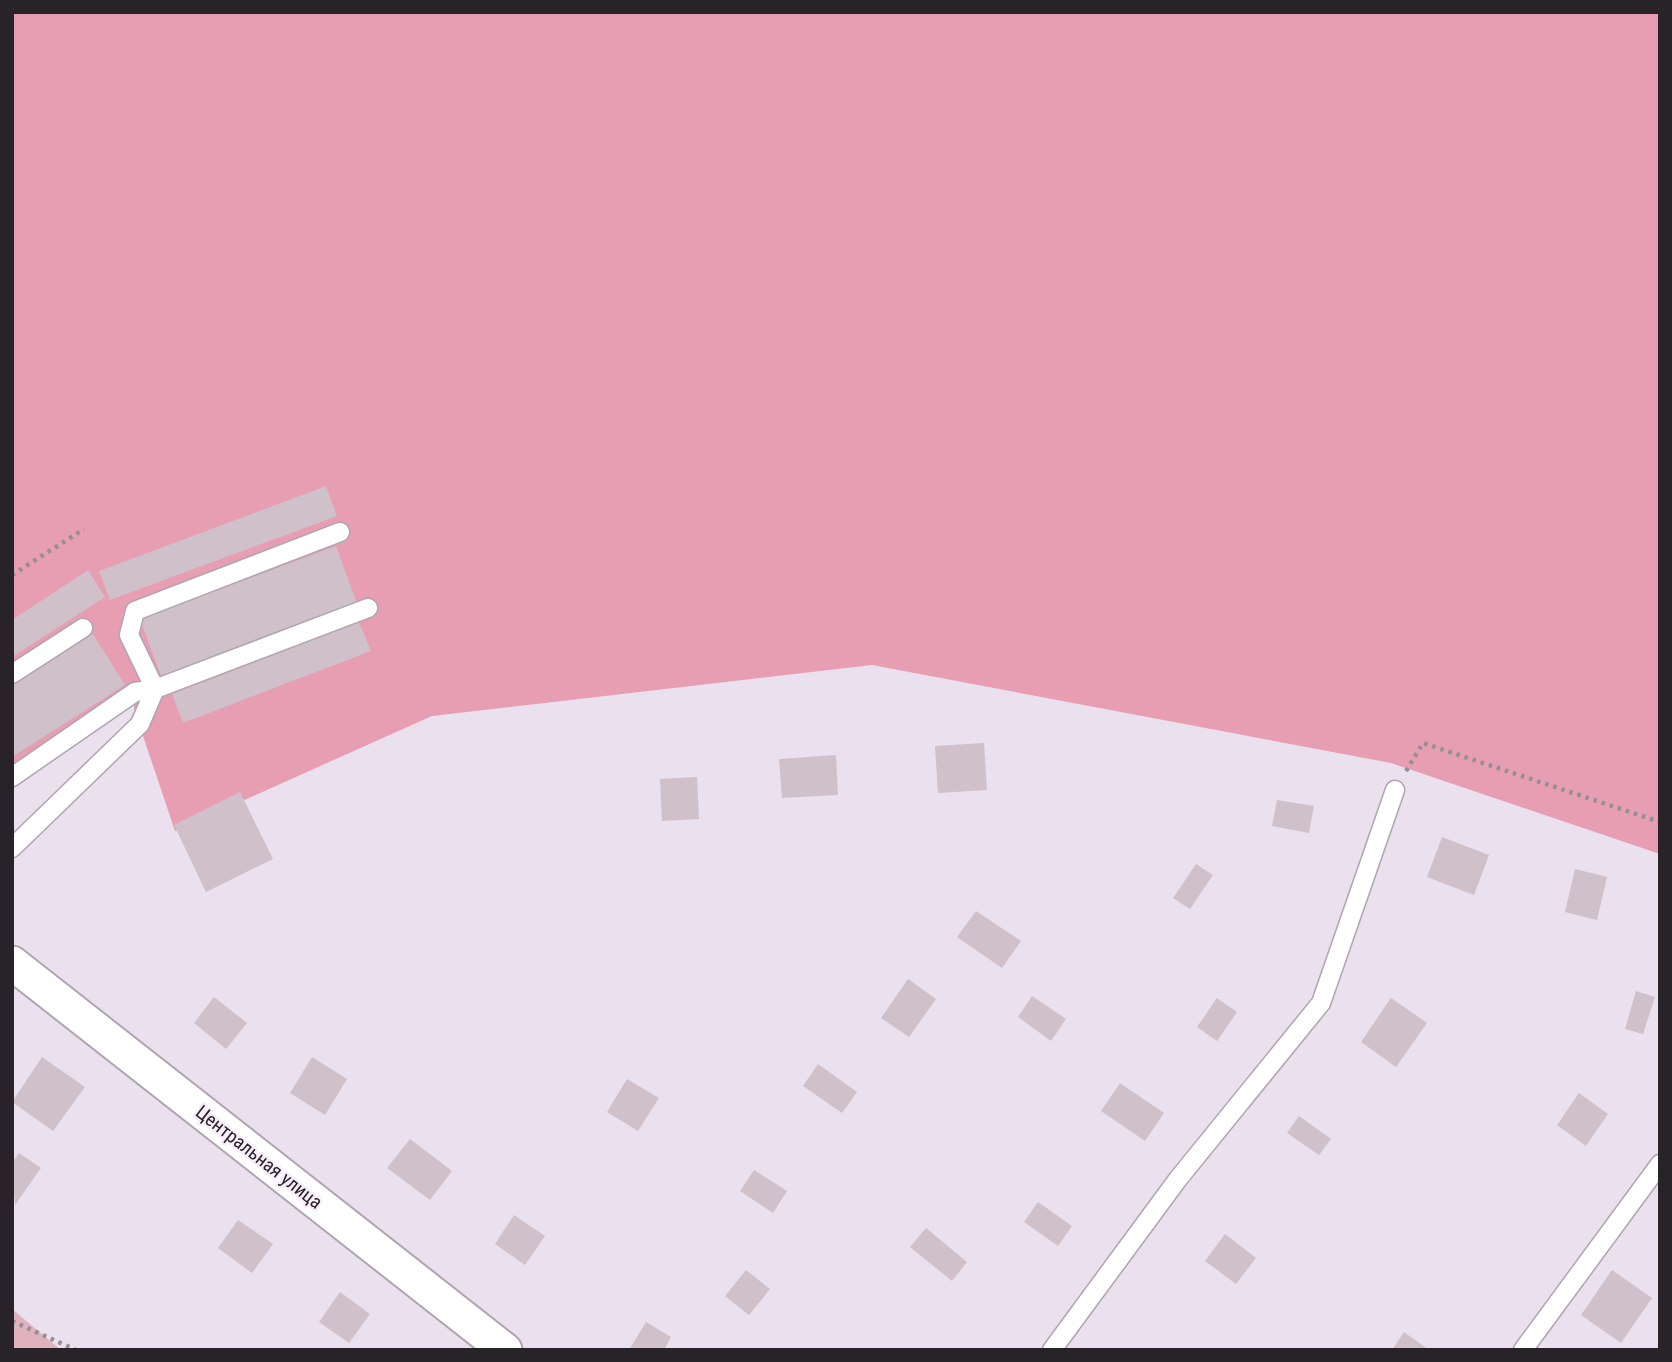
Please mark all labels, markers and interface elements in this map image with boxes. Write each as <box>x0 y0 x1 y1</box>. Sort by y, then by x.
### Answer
street label: Центральная улица <box>191 1100 327 1214</box>

